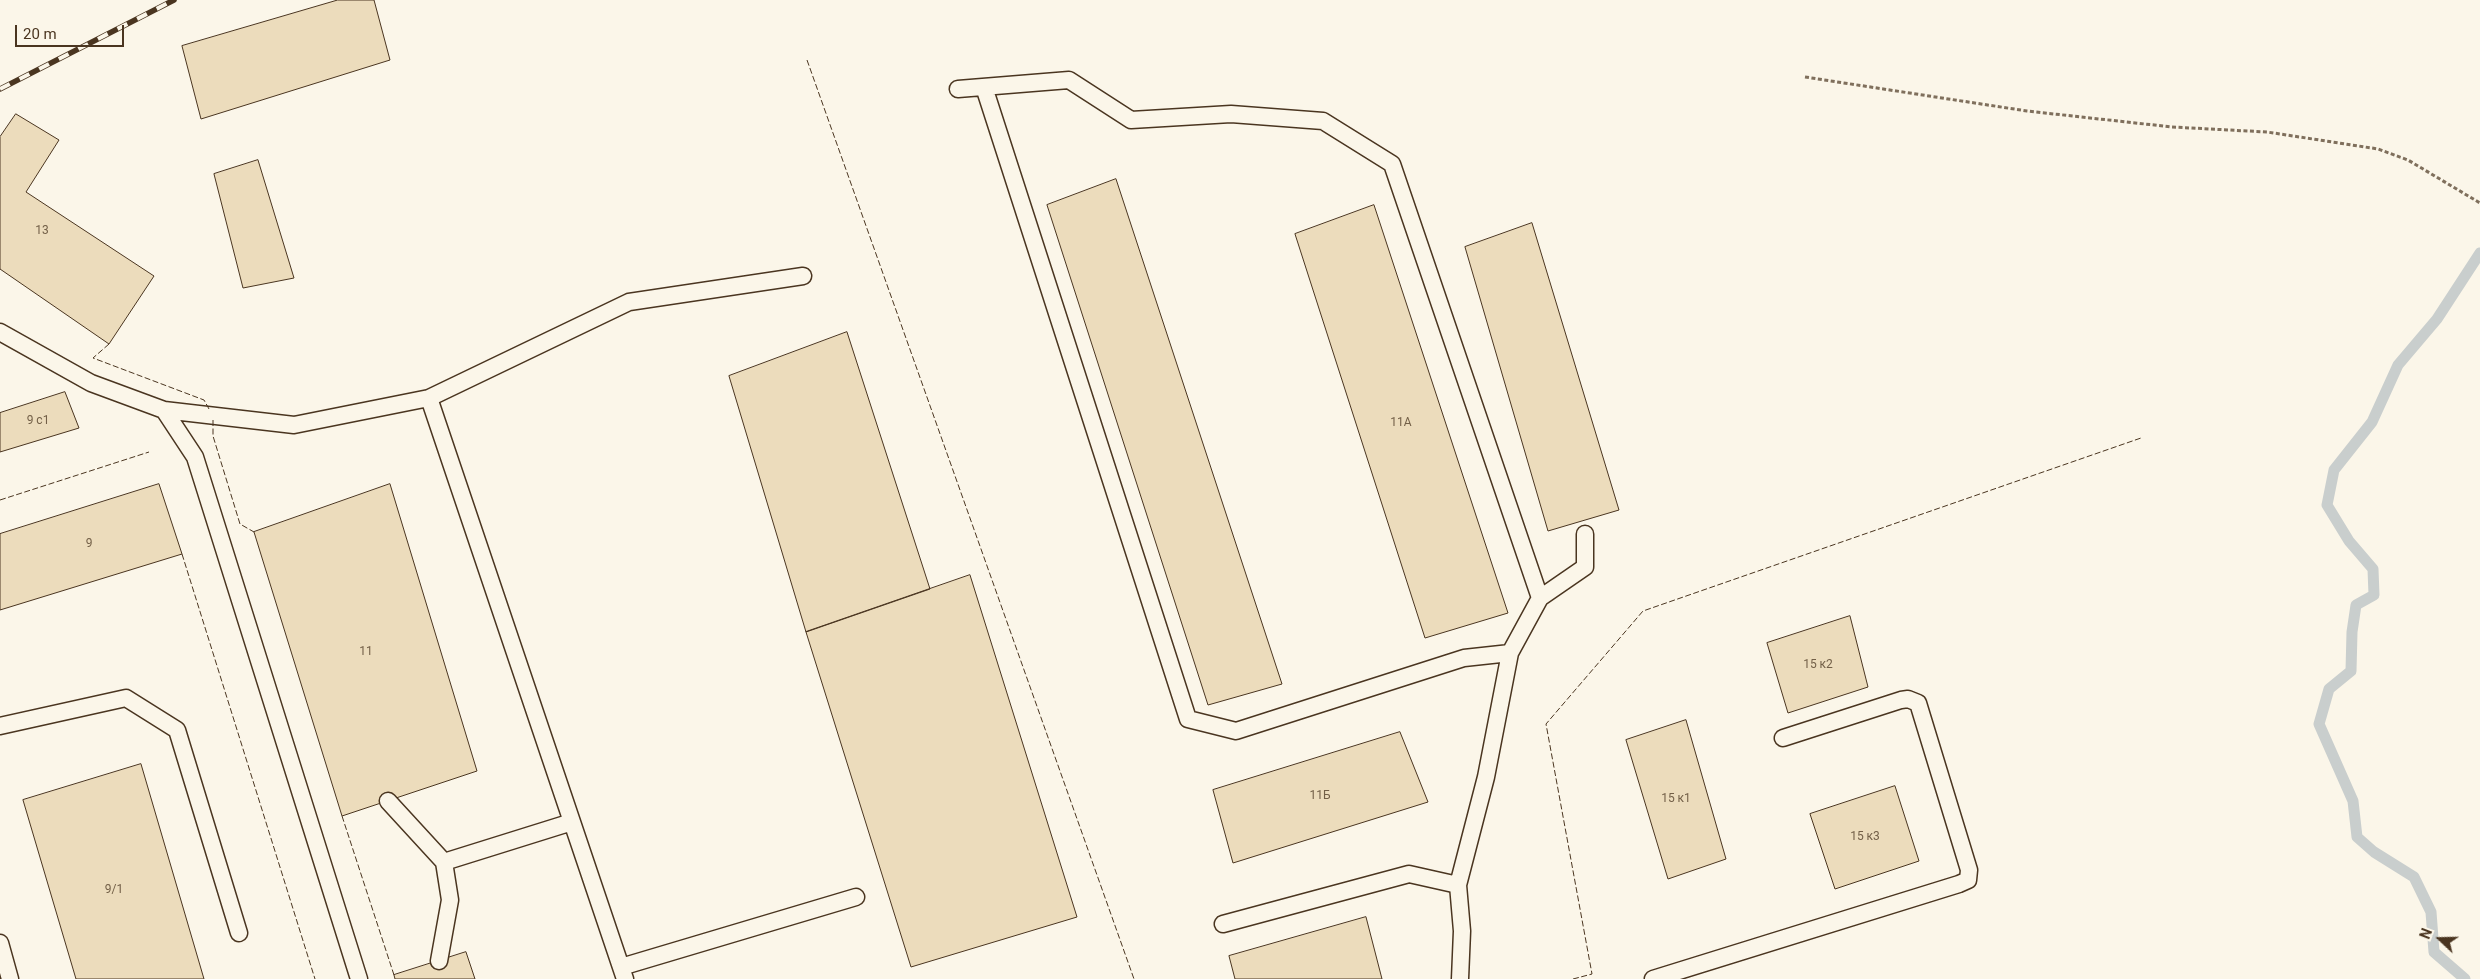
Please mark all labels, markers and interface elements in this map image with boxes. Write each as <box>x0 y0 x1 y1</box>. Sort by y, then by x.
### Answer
scale bar <box>18 15 126 47</box>
text: 20 m <box>23 25 57 43</box>
house number: 13 <box>35 224 49 238</box>
house number: 9 с1 <box>27 414 49 428</box>
house number: 11А <box>1390 416 1412 430</box>
house number: 9 <box>86 537 92 551</box>
house number: 11 <box>359 645 373 659</box>
house number: 15 к2 <box>1803 658 1833 672</box>
house number: 11Б <box>1309 789 1331 803</box>
house number: 15 к1 <box>1661 792 1691 806</box>
house number: 15 к3 <box>1850 830 1880 844</box>
house number: 9/1 <box>105 883 123 897</box>
north arrow <box>2415 914 2465 964</box>
text: N <box>2417 926 2435 941</box>

